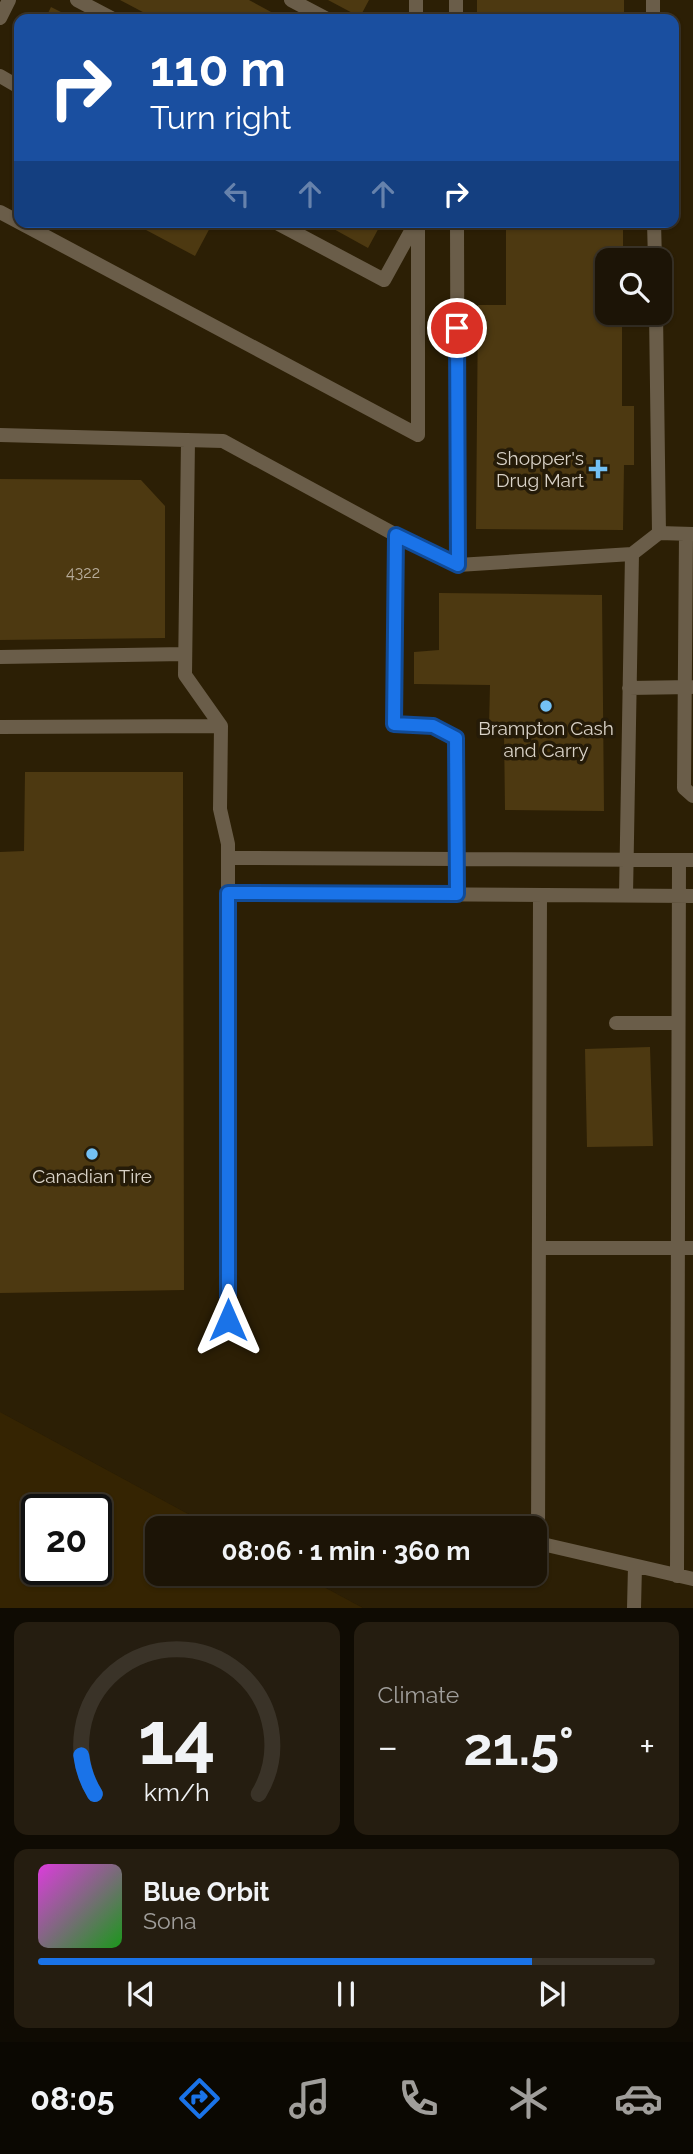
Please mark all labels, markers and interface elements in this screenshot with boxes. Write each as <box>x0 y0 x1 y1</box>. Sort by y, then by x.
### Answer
text: 110 m <box>150 40 286 97</box>
icon: right <box>35 42 126 133</box>
text: Turn right <box>150 99 291 136</box>
icon: left <box>218 175 256 213</box>
icon: ahead <box>291 175 329 213</box>
icon: ahead <box>364 175 402 213</box>
icon: right <box>437 175 475 213</box>
map controls <box>595 248 672 325</box>
button: search <box>595 248 672 325</box>
pin <box>427 298 487 358</box>
icon: arrive <box>438 309 476 347</box>
place label: Shopper's Drug Mart <box>496 447 585 491</box>
marker: Shopper's Drug Mart <box>590 461 606 477</box>
house number: 4322 <box>66 563 100 582</box>
marker: Brampton Cash and Carry <box>538 698 554 714</box>
place label: Brampton Cash and Carry <box>478 717 614 761</box>
marker: Canadian Tire <box>84 1146 100 1162</box>
place label: Canadian Tire <box>32 1165 152 1187</box>
position arrow <box>191 1283 265 1357</box>
speed limit sign: 20 <box>21 1494 112 1585</box>
text: 08:06 · 1 min · 360 m <box>222 1536 470 1566</box>
text: Climate <box>378 1681 459 1708</box>
text: 14 <box>138 1697 216 1782</box>
text: 21.5° <box>463 1716 574 1777</box>
text: − <box>378 1724 398 1769</box>
text: + <box>639 1724 655 1769</box>
text: km/h <box>144 1777 210 1807</box>
text: Blue Orbit <box>143 1877 270 1907</box>
text: Sona <box>143 1907 197 1934</box>
icon: previous <box>122 1975 160 2013</box>
icon: pause <box>327 1975 365 2013</box>
icon: next <box>533 1975 571 2013</box>
icon: directions <box>175 2074 224 2123</box>
icon: music <box>285 2074 334 2123</box>
icon: phone <box>394 2074 443 2123</box>
icon: climate <box>504 2074 553 2123</box>
icon: car <box>614 2074 663 2123</box>
text: 08:05 <box>30 2080 115 2117</box>

